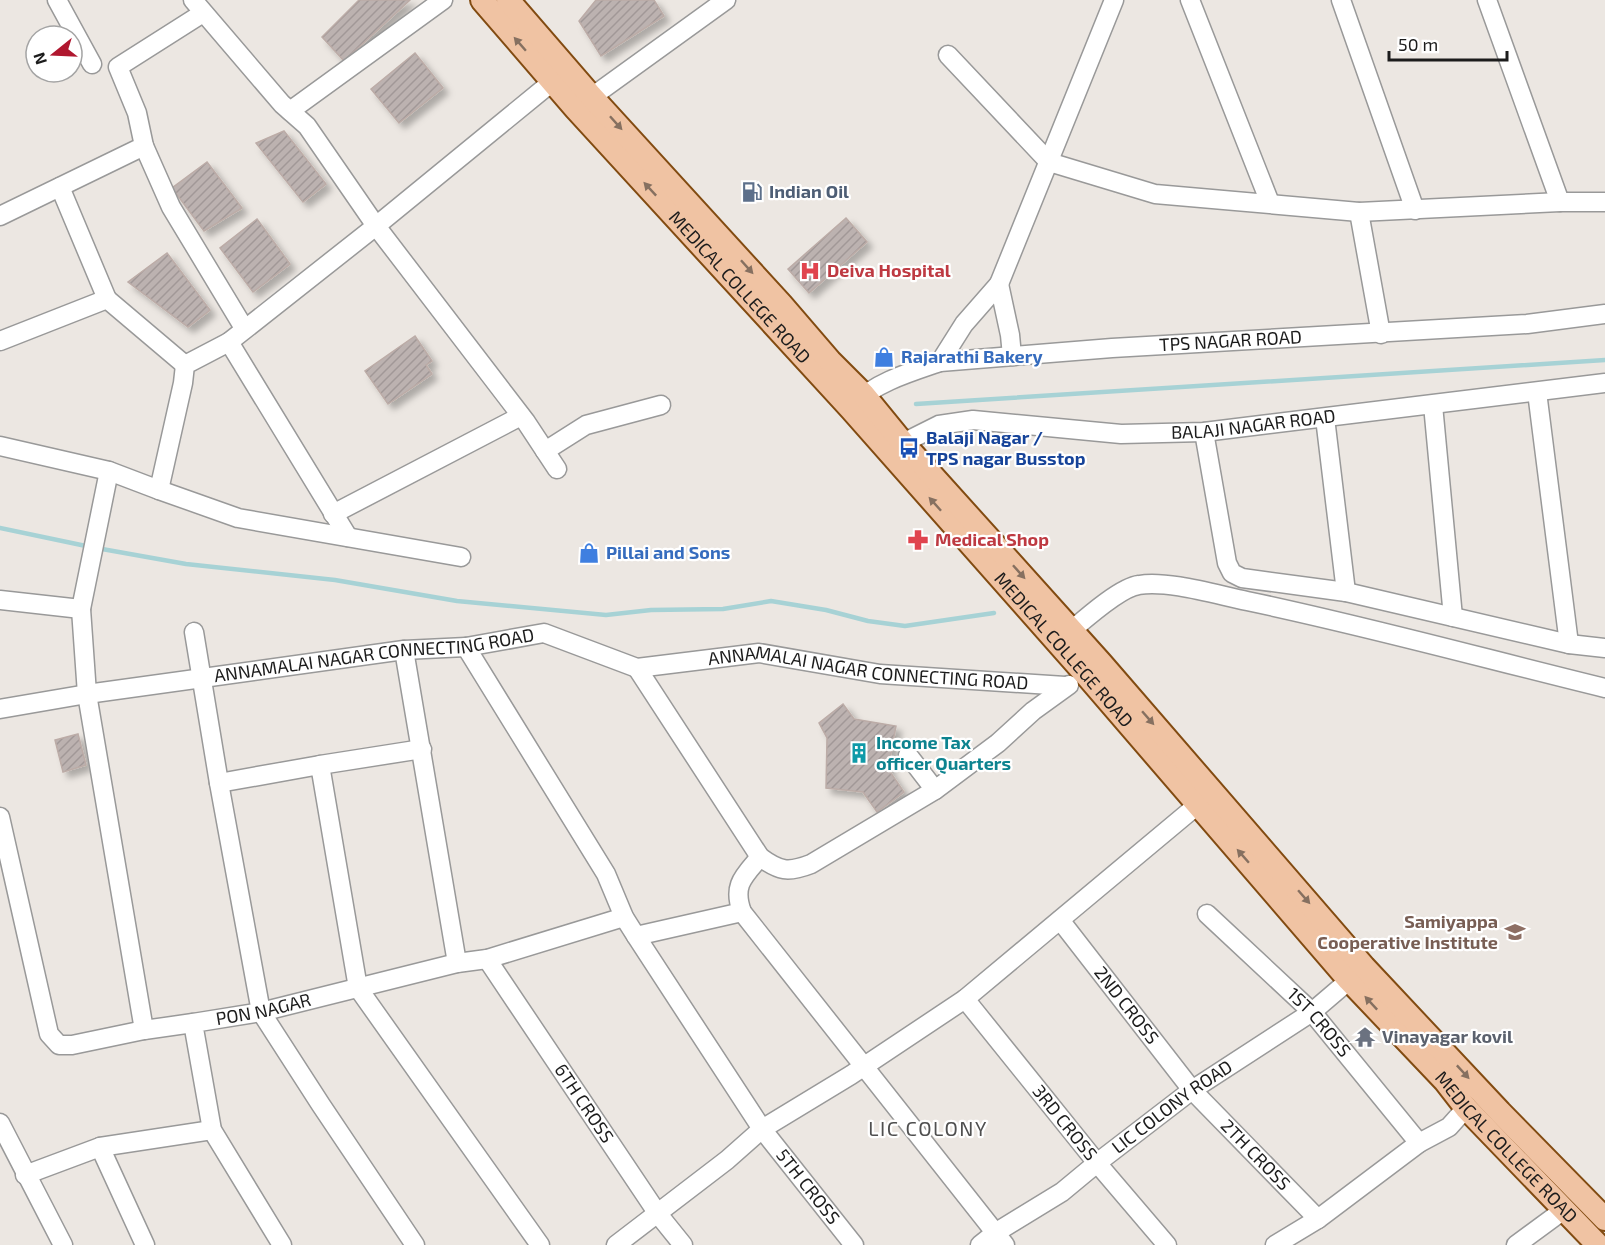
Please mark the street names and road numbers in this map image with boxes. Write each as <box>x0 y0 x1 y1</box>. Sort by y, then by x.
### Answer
street label: MEDICAL COLLEGE ROAD <box>665 206 816 368</box>
street label: TPS NAGAR ROAD <box>1158 325 1302 355</box>
street label: BALAJI NAGAR ROAD <box>1171 404 1337 443</box>
street label: MEDICAL COLLEGE ROAD <box>990 567 1138 731</box>
street label: ANNAMALAI NAGAR CONNECTING ROAD <box>212 623 536 686</box>
street label: ANNAMALAI NAGAR CONNECTING ROAD <box>707 641 1029 694</box>
street label: 2ND CROSS <box>1090 961 1164 1048</box>
street label: 1ST CROSS <box>1283 983 1356 1061</box>
street label: PON NAGAR <box>214 988 313 1029</box>
street label: LIC COLONY ROAD <box>1107 1055 1236 1158</box>
street label: 6TH CROSS <box>550 1059 619 1147</box>
street label: MEDICAL COLLEGE ROAD <box>1431 1066 1583 1227</box>
street label: 3RD CROSS <box>1028 1080 1102 1164</box>
street label: 2TH CROSS <box>1217 1114 1296 1194</box>
street label: 5TH CROSS <box>772 1144 845 1228</box>

